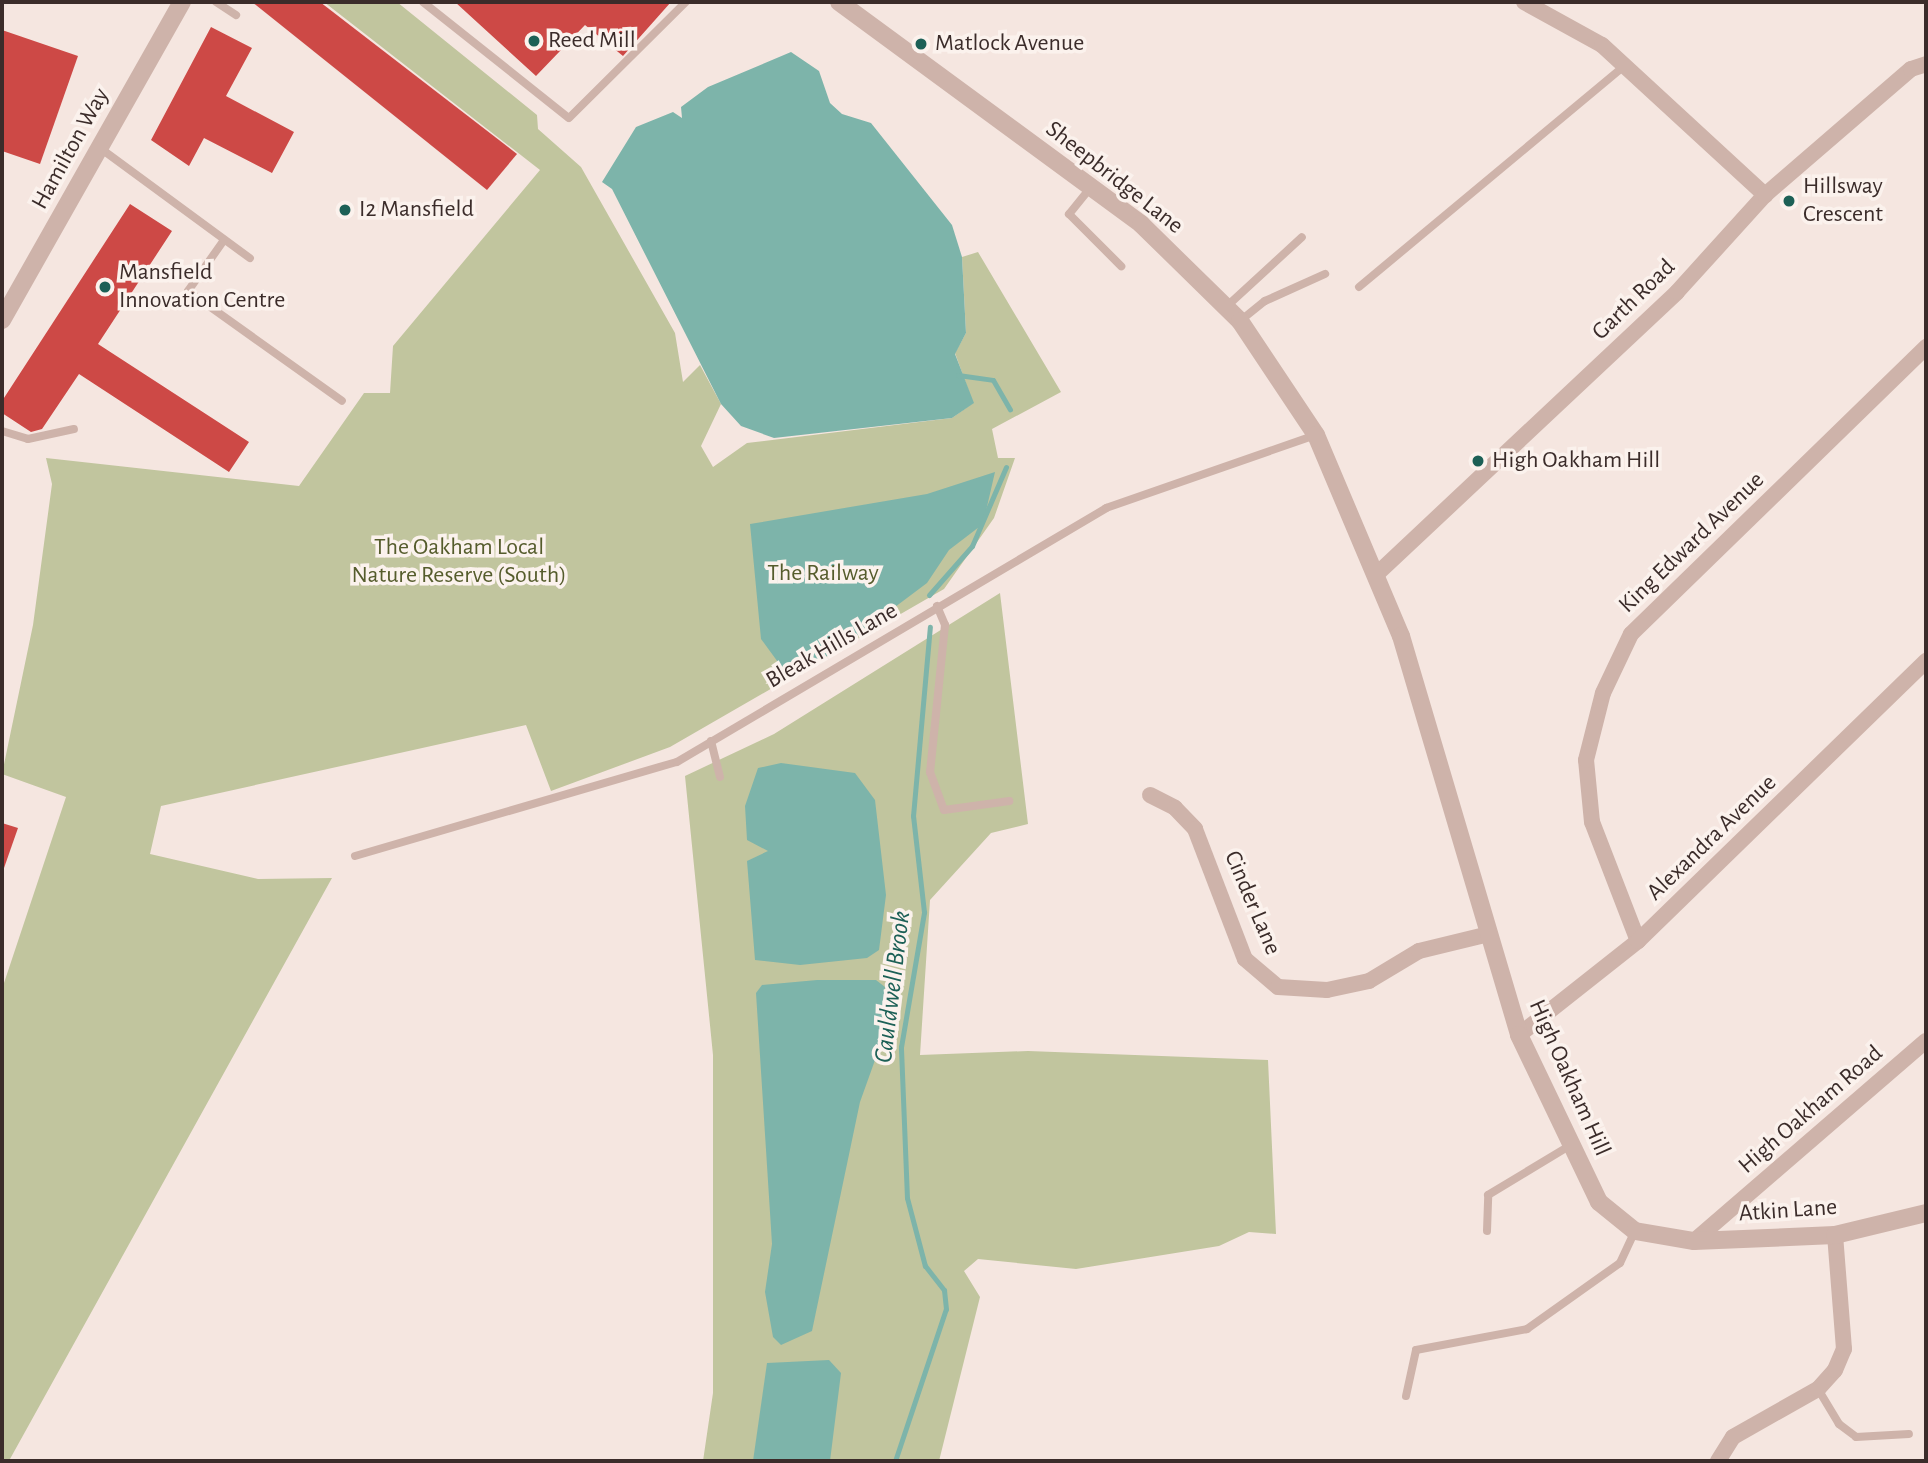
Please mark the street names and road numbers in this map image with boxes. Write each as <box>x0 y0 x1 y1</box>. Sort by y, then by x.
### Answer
street label: Hamilton Way <box>26 83 116 215</box>
street label: Sheepbridge Lane <box>1039 115 1189 241</box>
street label: Garth Road <box>1586 253 1682 347</box>
street label: King Edward Avenue <box>1613 466 1771 620</box>
street label: Bleak Hills Lane <box>761 597 903 695</box>
street label: Alexandra Avenue <box>1641 769 1783 907</box>
street label: Cinder Lane <box>1217 847 1287 959</box>
street label: High Oakham Hill <box>1522 995 1616 1161</box>
street label: High Oakham Road <box>1733 1039 1889 1181</box>
street label: Atkin Lane <box>1738 1193 1838 1229</box>

